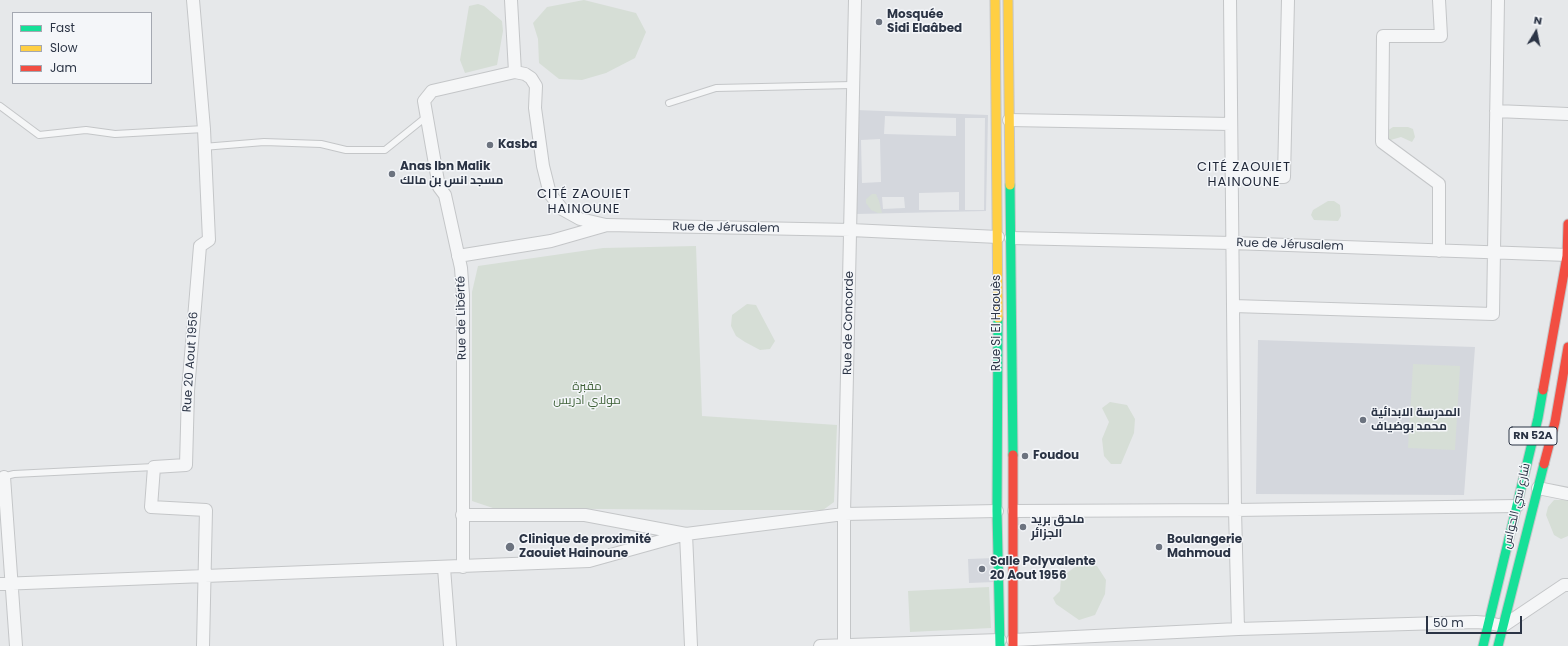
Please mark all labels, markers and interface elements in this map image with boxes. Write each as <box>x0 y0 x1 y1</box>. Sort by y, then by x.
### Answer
place label: Mosquée Sidi Elaâbed <box>887 8 962 36</box>
legend <box>12 12 152 84</box>
north arrow <box>1516 12 1556 52</box>
text: N <box>1533 12 1544 29</box>
marker: Mosquée Sidi Elaâbed <box>874 17 884 27</box>
text: Fast <box>50 19 75 36</box>
text: Slow <box>50 39 78 56</box>
text: Jam <box>50 59 77 76</box>
place label: Kasba <box>498 138 538 152</box>
marker: Kasba <box>485 140 495 150</box>
place label: Anas Ibn Malik مسجد انس بن مالك <box>400 160 503 188</box>
district label: CITÉ ZAOUIET HAINOUNE <box>1197 160 1291 191</box>
marker: Anas Ibn Malik مسجد انس بن مالك <box>387 169 397 179</box>
district label: CITÉ ZAOUIET HAINOUNE <box>537 187 631 218</box>
street label: Rue de Jérusalem <box>672 220 780 236</box>
street label: Rue de Jérusalem <box>1236 236 1344 254</box>
street label: Rue de Concorde <box>841 271 857 375</box>
street label: Rue Si El Haouès <box>990 275 1004 371</box>
street label: Rue de Libérté <box>454 276 470 360</box>
street label: Rue 20 Aout 1956 <box>180 311 202 413</box>
park label: مقبرة مولاي ادريس <box>553 380 621 408</box>
place label: المدرسة الابدائية محمد بوضياف <box>1371 406 1461 434</box>
marker: المدرسة الابدائية محمد بوضياف <box>1358 415 1368 425</box>
road number: RN 52A <box>1509 427 1557 445</box>
place label: Foudou <box>1033 449 1079 463</box>
marker: Foudou <box>1020 451 1030 461</box>
street label: شارع سي الحواس <box>1500 462 1534 550</box>
place label: ملحق بريد الجزائر <box>1031 513 1084 541</box>
marker: ملحق بريد الجزائر <box>1018 522 1028 532</box>
place label: Clinique de proximité Zaouiet Hainoune <box>519 533 651 561</box>
place label: Boulangerie Mahmoud <box>1167 533 1242 561</box>
marker: Clinique de proximité Zaouiet Hainoune <box>504 541 516 553</box>
marker: Boulangerie Mahmoud <box>1154 542 1164 552</box>
place label: Salle Polyvalente 20 Aout 1956 <box>990 555 1096 583</box>
marker: Salle Polyvalente 20 Aout 1956 <box>977 564 987 574</box>
scale bar <box>1428 608 1524 634</box>
text: 50 m <box>1433 614 1464 631</box>

